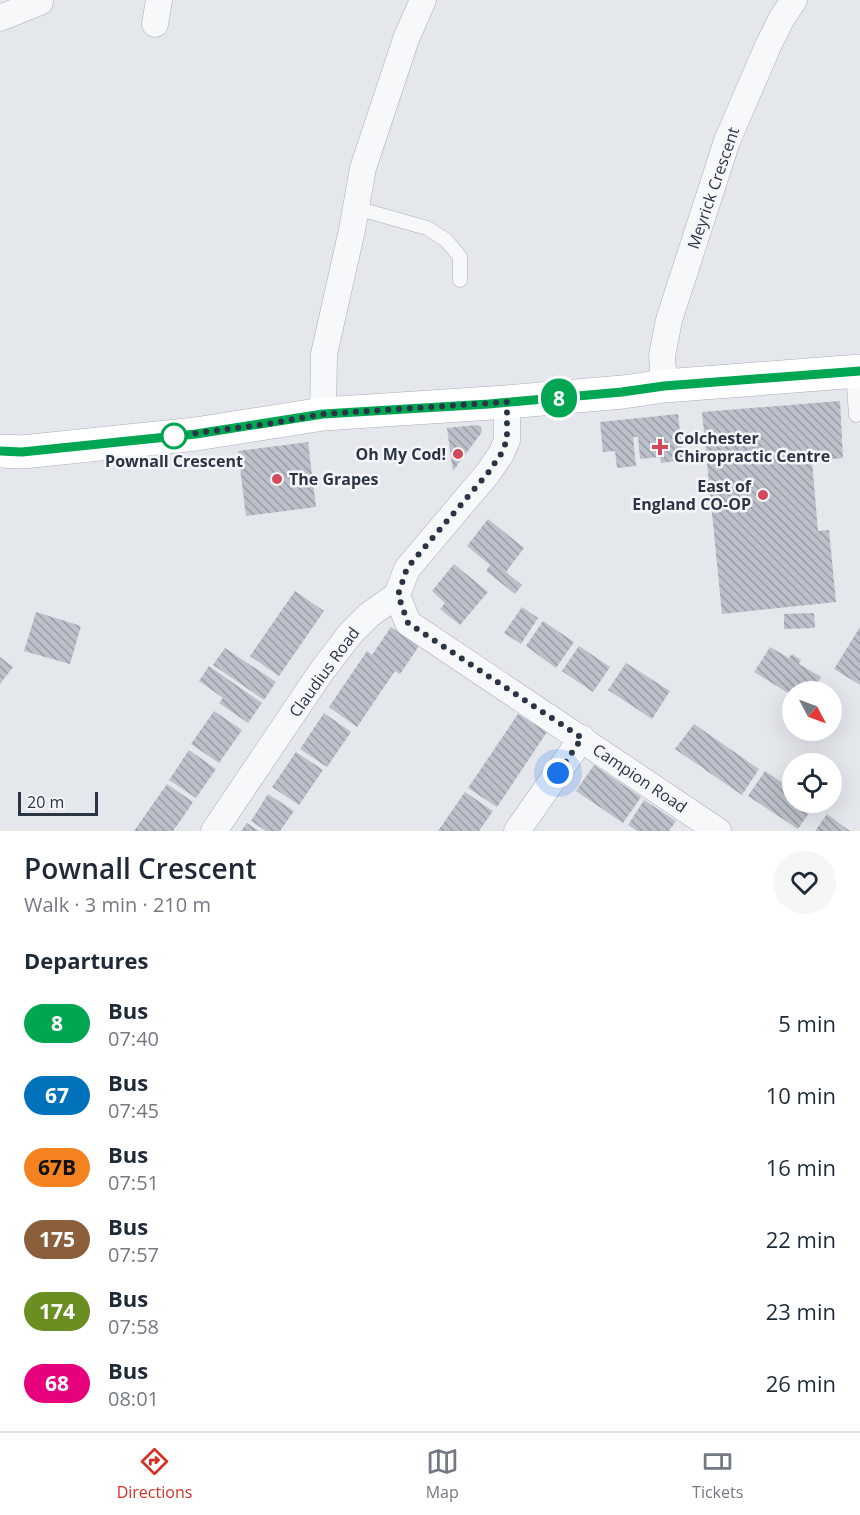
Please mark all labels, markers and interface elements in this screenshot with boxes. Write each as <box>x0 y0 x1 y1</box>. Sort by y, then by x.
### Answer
street label: Meyrick Crescent <box>682 124 744 252</box>
line badge: 8 <box>540 378 578 418</box>
text: 8 <box>553 384 565 412</box>
marker: Pownall Crescent <box>161 423 187 449</box>
place label: Colchester Chiropractic Centre <box>674 427 830 467</box>
marker: Colchester Chiropractic Centre <box>651 438 669 456</box>
place label: Oh My Cod! <box>355 443 446 465</box>
marker: Oh My Cod! <box>451 447 465 461</box>
place label: Pownall Crescent <box>105 450 243 472</box>
place label: The Grapes <box>289 468 378 490</box>
marker: The Grapes <box>270 472 284 486</box>
place label: East of England CO-OP <box>632 475 752 515</box>
marker: East of England CO-OP <box>756 488 770 502</box>
street label: Claudius Road <box>284 622 364 722</box>
north arrow <box>782 681 842 741</box>
map controls <box>782 681 842 813</box>
street label: Campion Road <box>589 738 691 818</box>
button: locate <box>782 753 842 813</box>
your location <box>543 758 573 788</box>
scale bar <box>18 789 98 816</box>
text: 20 m <box>27 791 64 813</box>
text: Pownall Crescent <box>24 849 257 887</box>
button: heart <box>773 851 836 914</box>
text: Walk · 3 min · 210 m <box>24 891 211 918</box>
text: Departures <box>24 945 148 975</box>
text: Bus <box>108 995 148 1025</box>
text: 5 min <box>778 1008 836 1038</box>
text: 8 <box>51 1009 63 1037</box>
text: 07:40 <box>108 1025 159 1052</box>
text: Bus <box>108 1067 148 1097</box>
text: 10 min <box>766 1080 836 1110</box>
text: 67 <box>45 1081 69 1109</box>
text: 07:45 <box>108 1097 159 1124</box>
text: Bus <box>108 1139 148 1169</box>
text: 16 min <box>766 1152 836 1182</box>
text: 67B <box>38 1153 76 1181</box>
text: 07:51 <box>108 1169 159 1196</box>
text: Bus <box>108 1211 148 1241</box>
text: 22 min <box>766 1224 836 1254</box>
text: 175 <box>39 1225 75 1253</box>
text: 07:57 <box>108 1241 159 1268</box>
text: Bus <box>108 1283 148 1313</box>
text: 23 min <box>766 1296 836 1326</box>
text: 174 <box>39 1297 75 1325</box>
text: 07:58 <box>108 1313 159 1340</box>
text: Bus <box>108 1355 148 1385</box>
text: 26 min <box>766 1368 836 1398</box>
text: 68 <box>45 1369 69 1397</box>
text: 08:01 <box>108 1385 159 1412</box>
tab: Directions <box>117 1445 192 1503</box>
tab: Map <box>426 1445 459 1503</box>
tab: Tickets <box>692 1445 743 1503</box>

